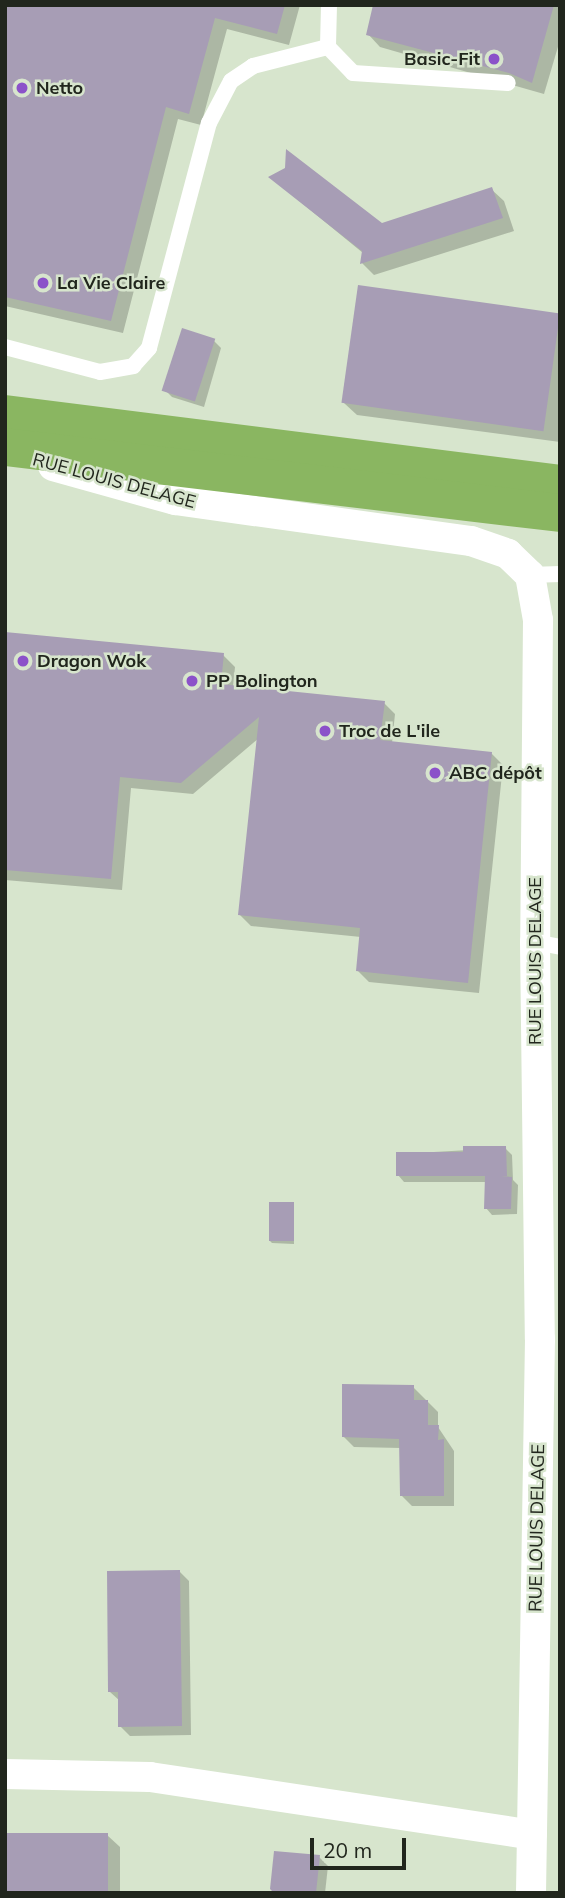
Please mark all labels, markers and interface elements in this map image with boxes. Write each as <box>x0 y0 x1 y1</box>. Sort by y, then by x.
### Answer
place label: Basic-Fit <box>404 48 480 70</box>
marker: Basic-Fit <box>486 51 502 67</box>
place label: Netto <box>36 77 83 99</box>
marker: Netto <box>14 80 30 96</box>
place label: La Vie Claire <box>57 272 165 294</box>
marker: La Vie Claire <box>35 275 51 291</box>
street label: RUE LOUIS DELAGE <box>30 449 198 513</box>
place label: Dragon Wok <box>37 650 146 672</box>
marker: Dragon Wok <box>15 653 31 669</box>
place label: PP Bolington <box>206 670 318 692</box>
marker: PP Bolington <box>184 673 200 689</box>
place label: Troc de L'ile <box>339 720 440 742</box>
marker: Troc de L'ile <box>317 723 333 739</box>
place label: ABC dépôt <box>449 762 542 784</box>
marker: ABC dépôt <box>427 765 443 781</box>
street label: RUE LOUIS DELAGE <box>524 877 546 1045</box>
street label: RUE LOUIS DELAGE <box>525 1444 549 1612</box>
scale bar <box>313 1825 409 1869</box>
text: 20 m <box>323 1837 372 1863</box>

